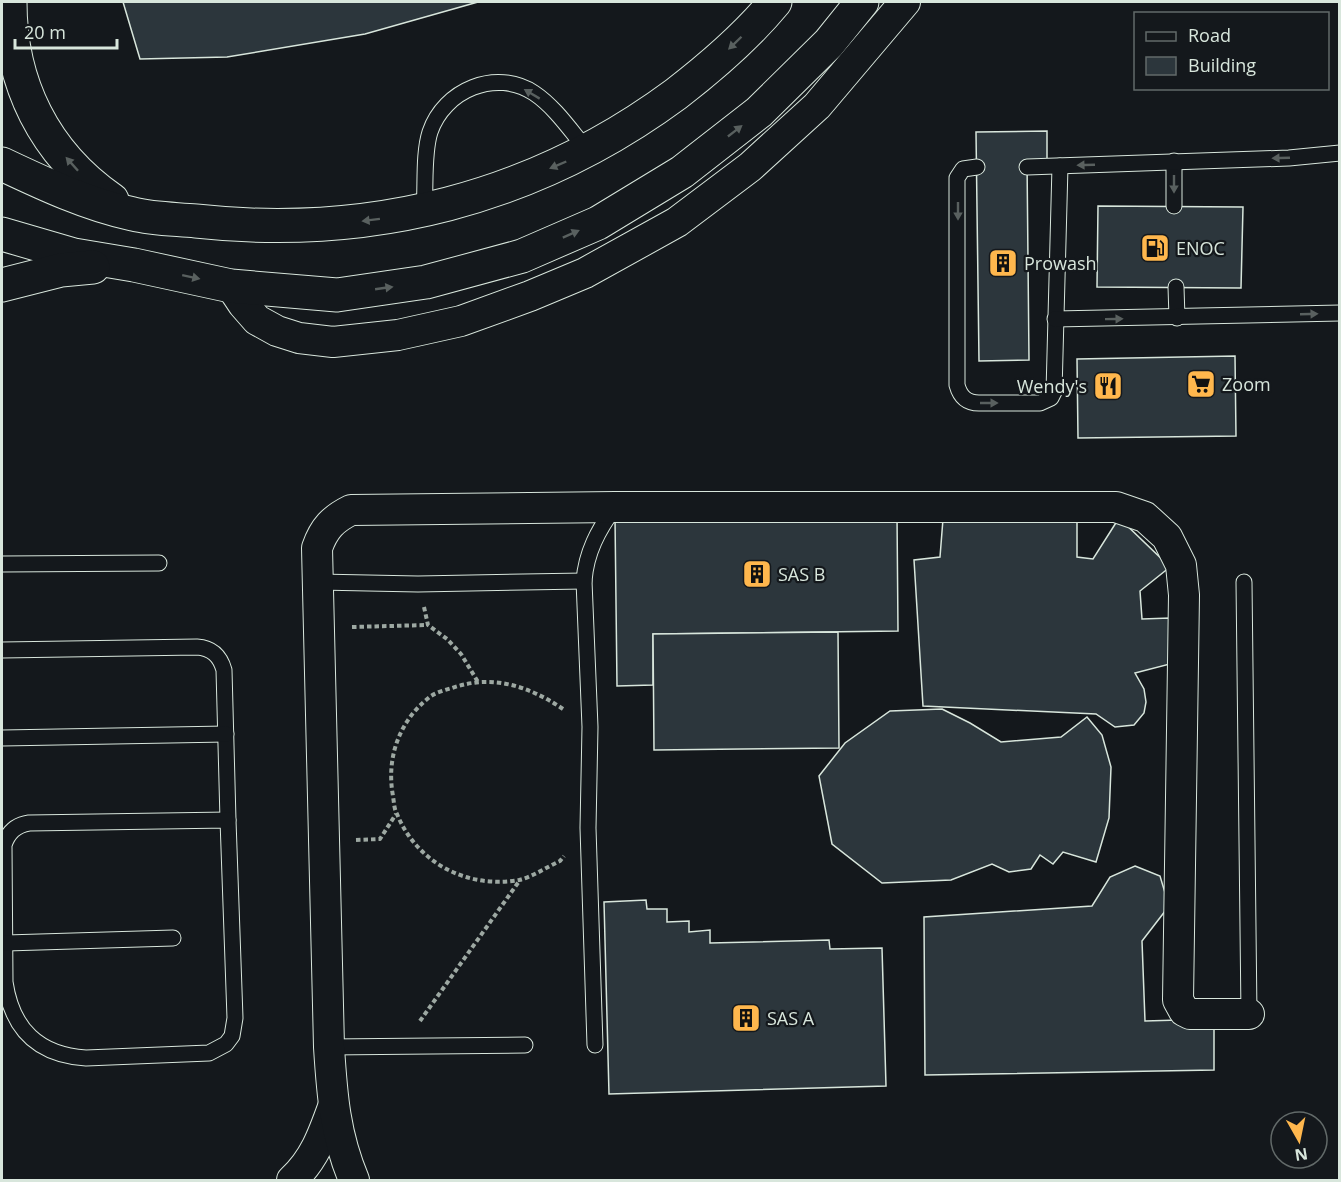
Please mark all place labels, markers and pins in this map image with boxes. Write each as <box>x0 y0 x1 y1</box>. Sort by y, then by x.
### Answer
fuel station icon: ENOC <box>1139 232 1171 264</box>
place label: ENOC <box>1176 236 1225 260</box>
building icon: Prowash <box>987 247 1019 279</box>
place label: Prowash <box>1024 251 1097 275</box>
supermarket icon: Zoom <box>1185 368 1217 400</box>
restaurant icon: Wendy's <box>1092 370 1124 402</box>
place label: Zoom <box>1222 372 1271 396</box>
place label: Wendy's <box>1017 374 1087 398</box>
building icon: SAS B <box>741 558 773 590</box>
place label: SAS B <box>778 562 825 586</box>
building icon: SAS A <box>730 1002 762 1034</box>
place label: SAS A <box>767 1006 815 1030</box>

